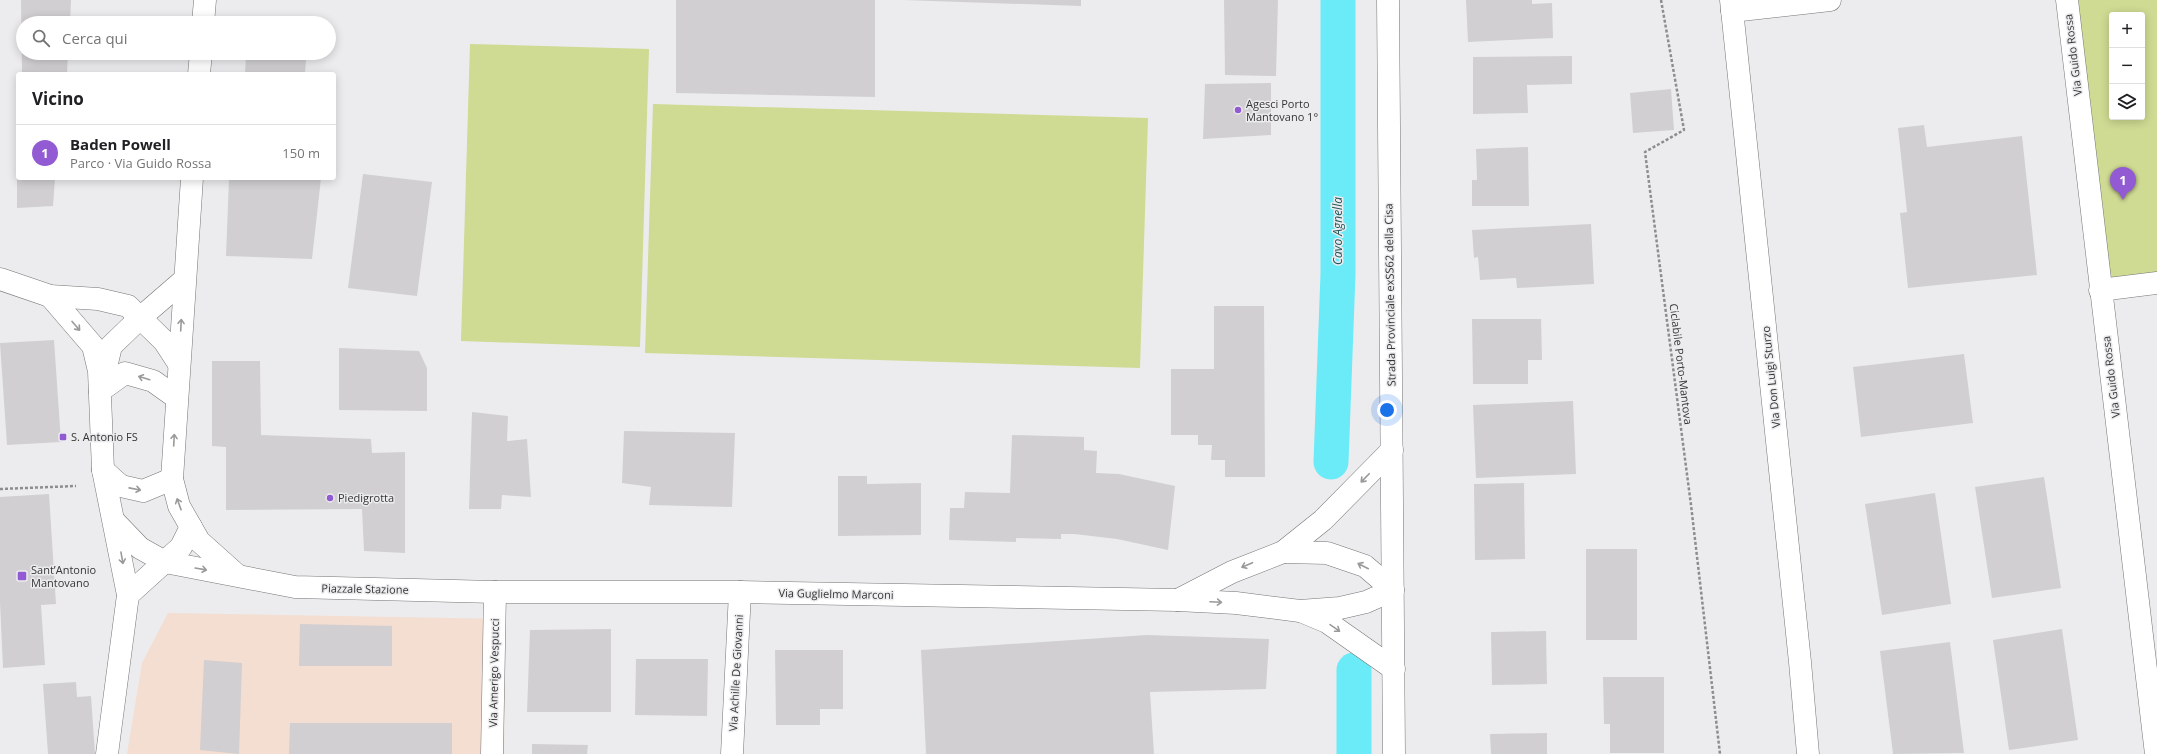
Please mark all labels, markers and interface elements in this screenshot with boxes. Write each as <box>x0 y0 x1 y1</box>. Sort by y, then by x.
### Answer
map controls <box>2109 12 2145 120</box>
button: + <box>2109 12 2145 48</box>
street label: Via Guido Rossa <box>2060 13 2085 97</box>
search box <box>16 16 336 60</box>
icon: search <box>30 27 52 49</box>
text: Cerca qui <box>62 28 128 48</box>
button: − <box>2109 48 2145 84</box>
button: layers <box>2109 84 2145 120</box>
text: Vicino <box>32 87 84 110</box>
place label: Agesci Porto Mantovano 1° <box>1246 96 1318 124</box>
marker: Agesci Porto Mantovano 1° <box>1233 105 1243 115</box>
text: Baden Powell <box>70 134 171 154</box>
text: 1 <box>41 144 49 162</box>
text: 150 m <box>282 144 320 162</box>
text: Parco · Via Guido Rossa <box>70 154 212 172</box>
pin: 1 <box>2110 167 2136 200</box>
water label: Cavo Agnella <box>1329 197 1346 265</box>
street label: Strada Provinciale exSS62 della Cisa <box>1380 203 1399 387</box>
street label: Ciclabile Porto-Mantova <box>1667 303 1696 425</box>
one-way arrow <box>178 319 185 332</box>
one-way arrow <box>71 321 80 331</box>
street label: Via Don Luigi Sturzo <box>1758 325 1783 429</box>
street label: Via Guido Rossa <box>2098 335 2123 419</box>
one-way arrow <box>137 374 150 381</box>
your location <box>1377 400 1397 420</box>
place label: S. Antonio FS <box>71 429 138 444</box>
marker: S. Antonio FS <box>58 432 68 442</box>
one-way arrow <box>171 434 178 447</box>
one-way arrow <box>1360 473 1370 483</box>
one-way arrow <box>129 486 142 494</box>
place label: Piedigrotta <box>338 490 394 505</box>
marker: Piedigrotta <box>325 493 335 503</box>
one-way arrow <box>175 498 183 510</box>
one-way arrow <box>118 552 126 565</box>
place label: Sant’Antonio Mantovano <box>31 562 96 590</box>
one-way arrow <box>1241 562 1253 570</box>
one-way arrow <box>1357 562 1369 569</box>
one-way arrow <box>194 565 207 573</box>
marker: Sant’Antonio Mantovano <box>16 570 28 582</box>
street label: Piazzale Stazione <box>321 580 409 597</box>
street label: Via Guglielmo Marconi <box>778 585 894 602</box>
one-way arrow <box>1209 598 1222 606</box>
street label: Via Achille De Giovanni <box>725 614 746 732</box>
street label: Via Amerigo Vespucci <box>485 618 502 728</box>
one-way arrow <box>1330 624 1341 632</box>

